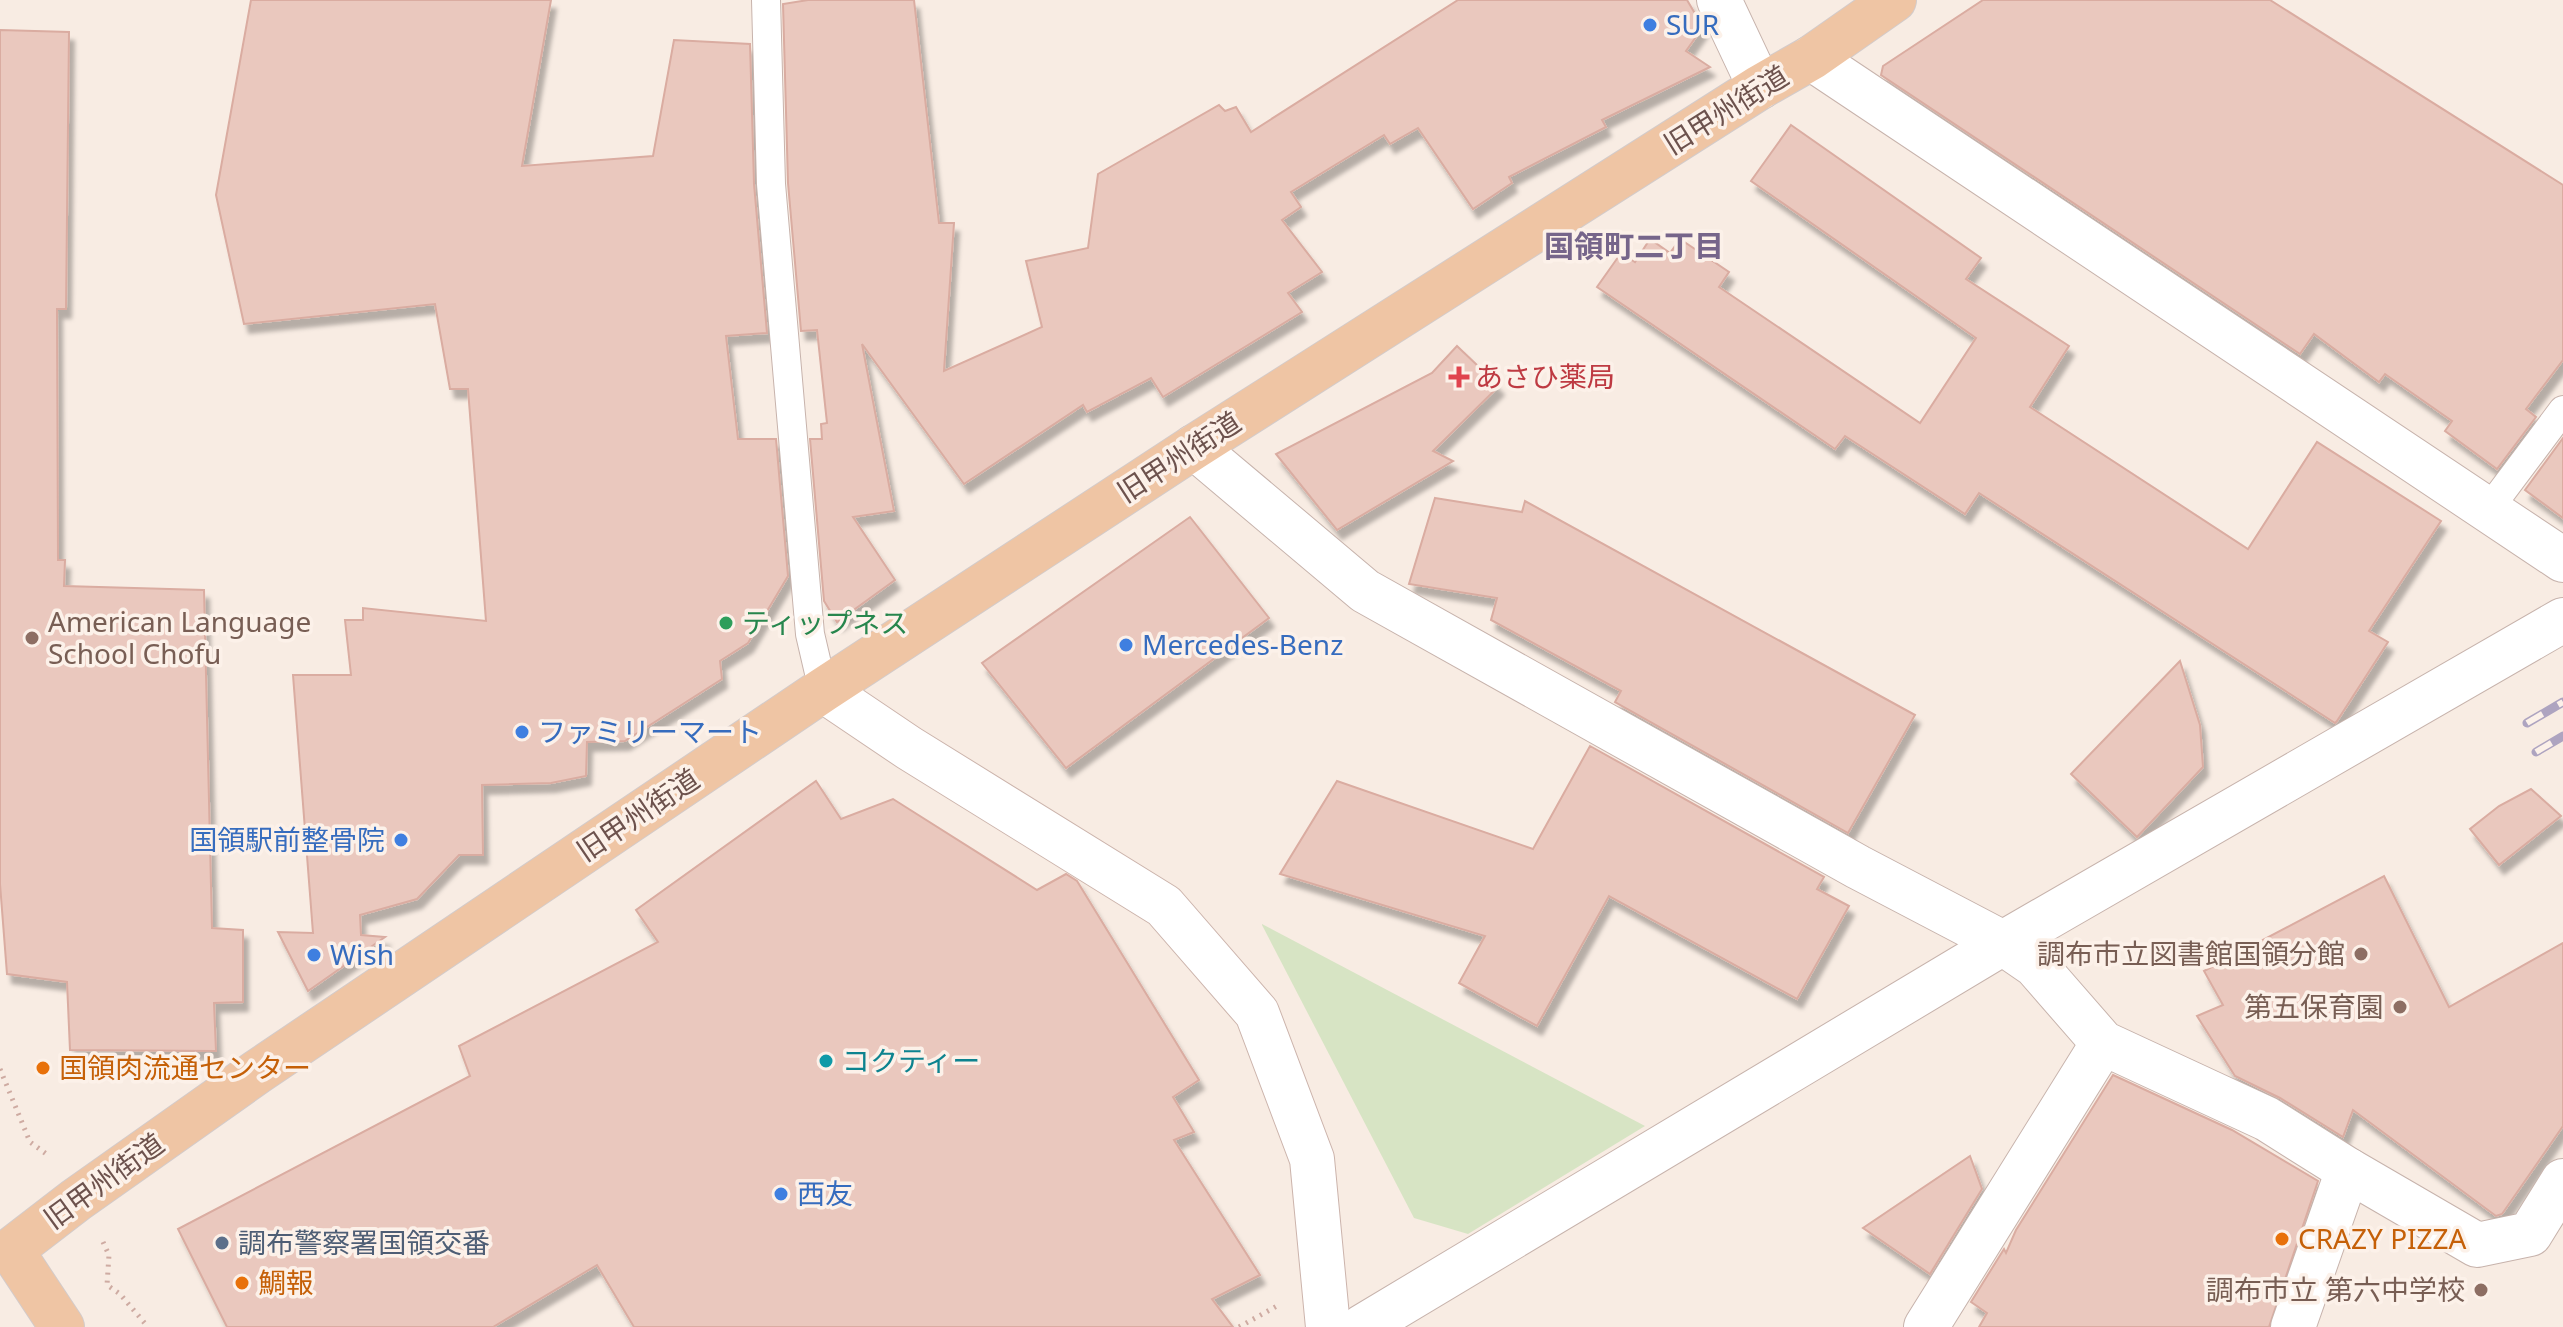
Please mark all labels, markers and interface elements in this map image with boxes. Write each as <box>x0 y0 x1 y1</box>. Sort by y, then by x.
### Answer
place label: SUR <box>1666 5 1719 43</box>
marker: SUR <box>1641 16 1659 34</box>
street label: 旧甲州街道 <box>1656 56 1795 162</box>
district label: 国領町二丁目 <box>1544 225 1724 266</box>
place label: あさひ薬局 <box>1475 357 1615 395</box>
marker: あさひ薬局 <box>1450 368 1468 386</box>
street label: 旧甲州街道 <box>1109 402 1248 510</box>
place label: American Language School Chofu <box>48 602 311 672</box>
place label: ティップネス <box>742 603 908 641</box>
marker: ティップネス <box>717 614 735 632</box>
place label: Mercedes-Benz <box>1142 625 1343 663</box>
marker: American Language School Chofu <box>23 629 41 647</box>
marker: Mercedes-Benz <box>1117 636 1135 654</box>
place label: ファミリーマート <box>538 712 762 750</box>
marker: ファミリーマート <box>513 723 531 741</box>
street label: 旧甲州街道 <box>569 759 706 869</box>
place label: 国領駅前整骨院 <box>189 820 385 858</box>
marker: 国領駅前整骨院 <box>392 831 410 849</box>
place label: 調布市立図書館国領分館 <box>2037 934 2345 972</box>
place label: Wish <box>330 935 394 973</box>
marker: 調布市立図書館国領分館 <box>2352 945 2370 963</box>
marker: Wish <box>305 946 323 964</box>
place label: 第五保育園 <box>2244 987 2384 1025</box>
marker: 第五保育園 <box>2391 998 2409 1016</box>
place label: コクティー <box>842 1041 980 1079</box>
place label: 国領肉流通センター <box>59 1048 311 1086</box>
marker: コクティー <box>817 1052 835 1070</box>
marker: 国領肉流通センター <box>34 1059 52 1077</box>
street label: 旧甲州街道 <box>36 1124 171 1237</box>
place label: 西友 <box>797 1174 853 1212</box>
marker: 西友 <box>772 1185 790 1203</box>
place label: CRAZY PIZZA <box>2298 1219 2467 1257</box>
place label: 調布警察署国領交番 <box>238 1223 490 1261</box>
marker: CRAZY PIZZA <box>2273 1230 2291 1248</box>
marker: 調布警察署国領交番 <box>213 1234 231 1252</box>
place label: 鯛報 <box>258 1263 314 1301</box>
place label: 調布市立 第六中学校 <box>2206 1270 2465 1308</box>
marker: 鯛報 <box>233 1274 251 1292</box>
marker: 調布市立 第六中学校 <box>2472 1281 2490 1299</box>

